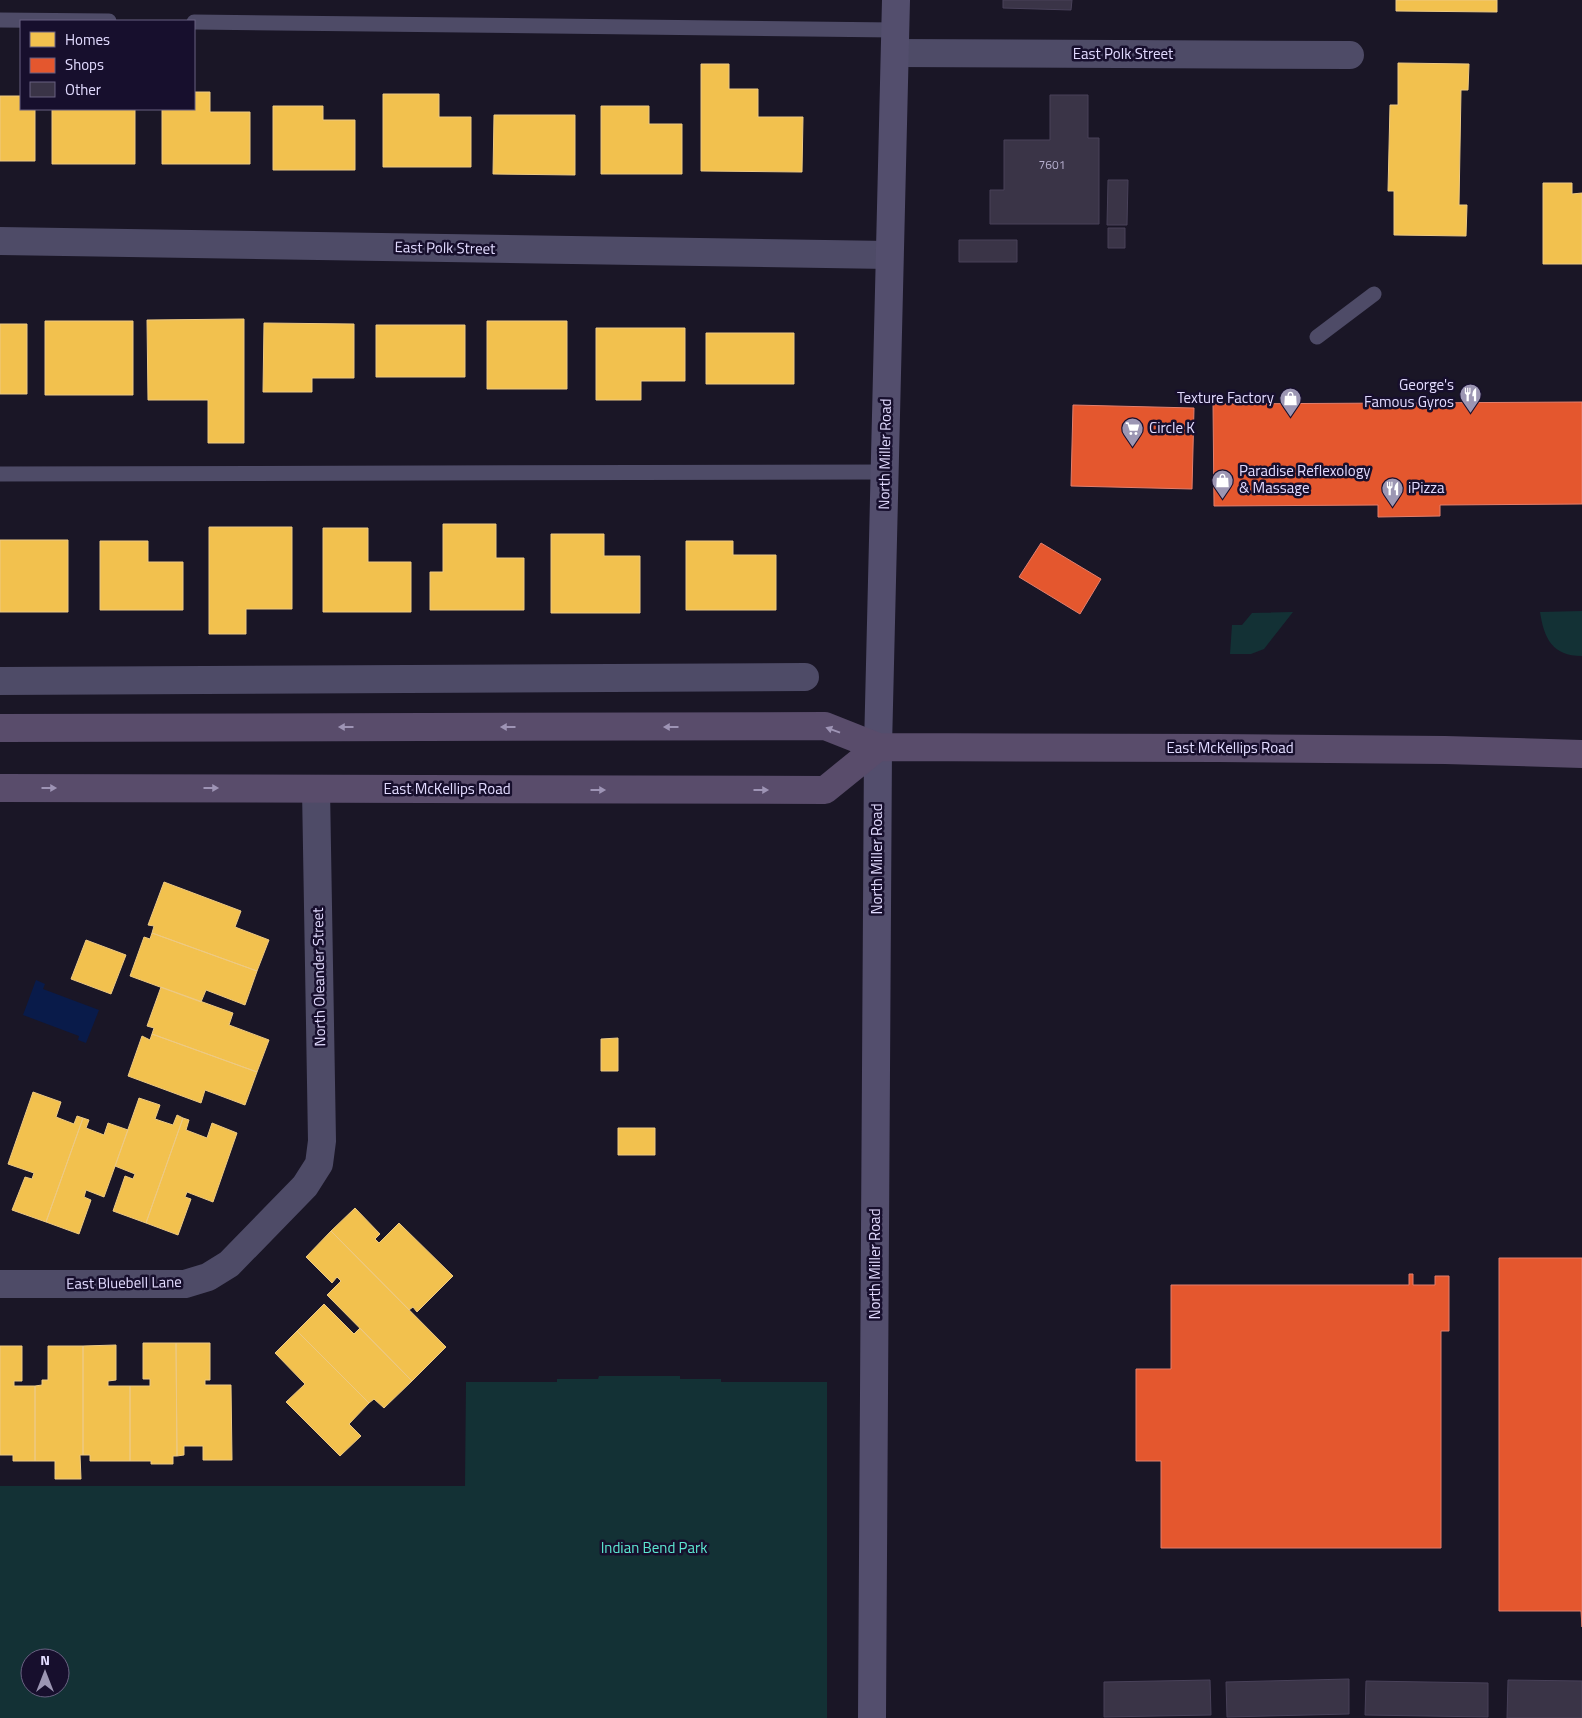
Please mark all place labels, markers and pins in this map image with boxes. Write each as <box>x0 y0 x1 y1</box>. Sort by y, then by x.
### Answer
place label: George's Famous Gyros <box>1364 373 1454 413</box>
restaurant icon: George's Famous Gyros <box>1458 382 1482 413</box>
place label: Texture Factory <box>1177 386 1274 409</box>
shop icon: Texture Factory <box>1278 386 1302 417</box>
supermarket icon: Circle K <box>1121 416 1145 447</box>
place label: Circle K <box>1149 416 1195 439</box>
place label: Paradise Reflexology & Massage <box>1239 459 1371 499</box>
shop icon: Paradise Reflexology & Massage <box>1211 468 1235 499</box>
restaurant icon: iPizza <box>1380 476 1404 507</box>
place label: iPizza <box>1408 476 1445 499</box>

